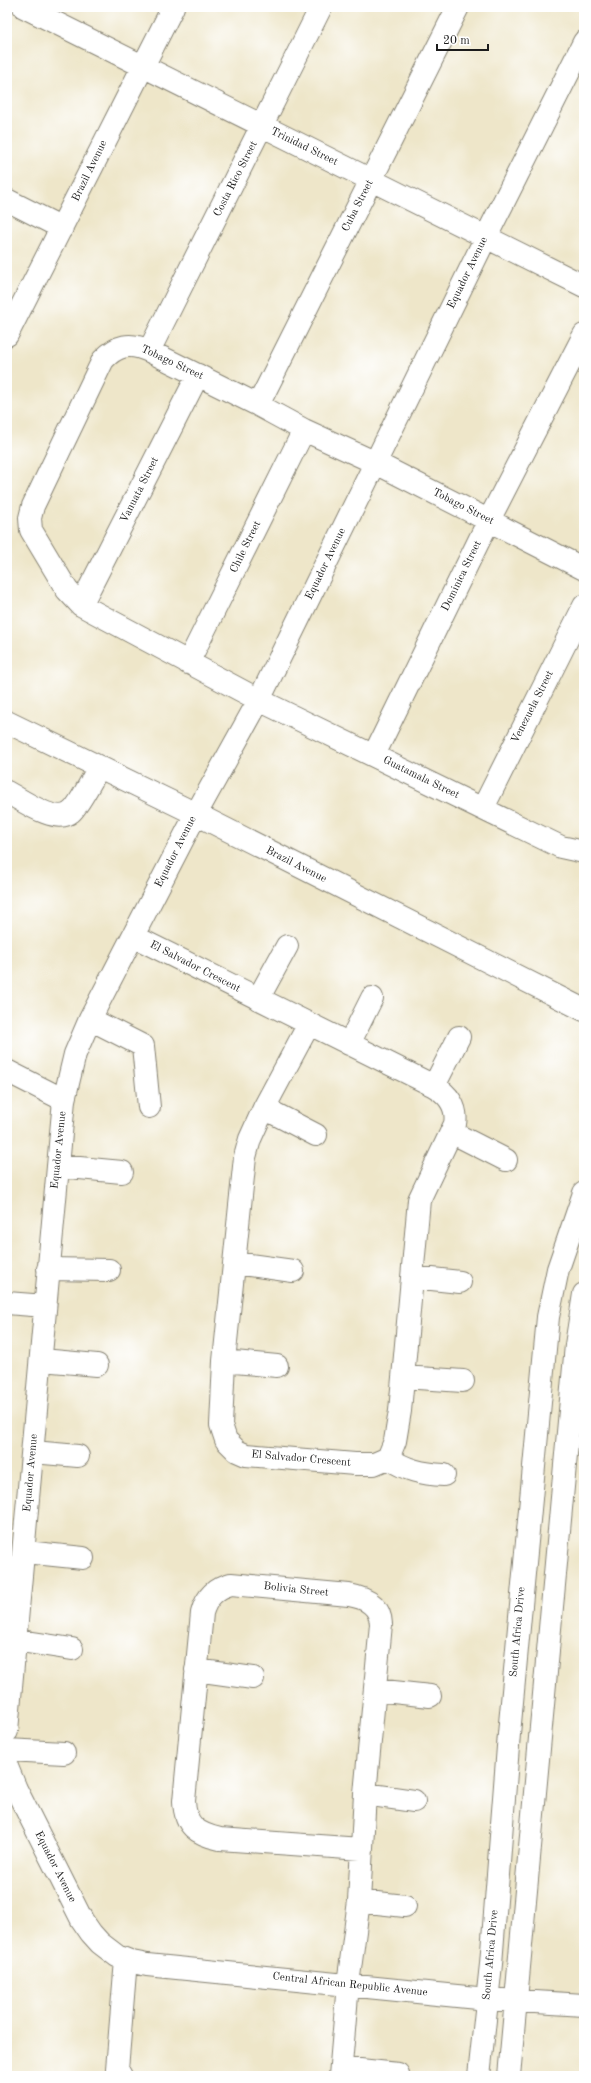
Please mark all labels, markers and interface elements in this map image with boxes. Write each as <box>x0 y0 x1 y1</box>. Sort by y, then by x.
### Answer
scale bar <box>437 26 488 52</box>
text: 20 m <box>443 35 470 47</box>
street label: Trinidad Street <box>269 126 340 168</box>
street label: Brazil Avenue <box>71 139 109 203</box>
street label: Costa Rico Street <box>212 139 260 219</box>
street label: Cuba Street <box>340 178 376 234</box>
street label: Equador Avenue <box>446 235 490 311</box>
street label: Tobago Street <box>139 344 205 382</box>
street label: Vanuata Street <box>119 455 161 524</box>
street label: Tobago Street <box>431 487 496 527</box>
street label: Chile Street <box>229 519 263 575</box>
street label: Equador Avenue <box>304 526 348 602</box>
street label: Dominica Street <box>440 539 484 613</box>
street label: Venezuela Street <box>510 669 556 745</box>
street label: Guatamala Street <box>381 755 461 801</box>
street label: Equador Avenue <box>153 815 199 889</box>
street label: Brazil Avenue <box>264 845 328 885</box>
street label: El Salvador Crescent <box>148 939 242 995</box>
street label: Equador Avenue <box>49 1111 69 1189</box>
street label: Equador Avenue <box>22 1434 40 1512</box>
street label: El Salvador Crescent <box>251 1449 351 1469</box>
street label: Bolivia Street <box>263 1581 329 1599</box>
street label: South Africa Drive <box>509 1587 527 1677</box>
street label: Equador Avenue <box>32 1830 78 1904</box>
street label: South Africa Drive <box>482 1910 500 2000</box>
street label: Central African Republic Avenue <box>272 1971 428 1999</box>

